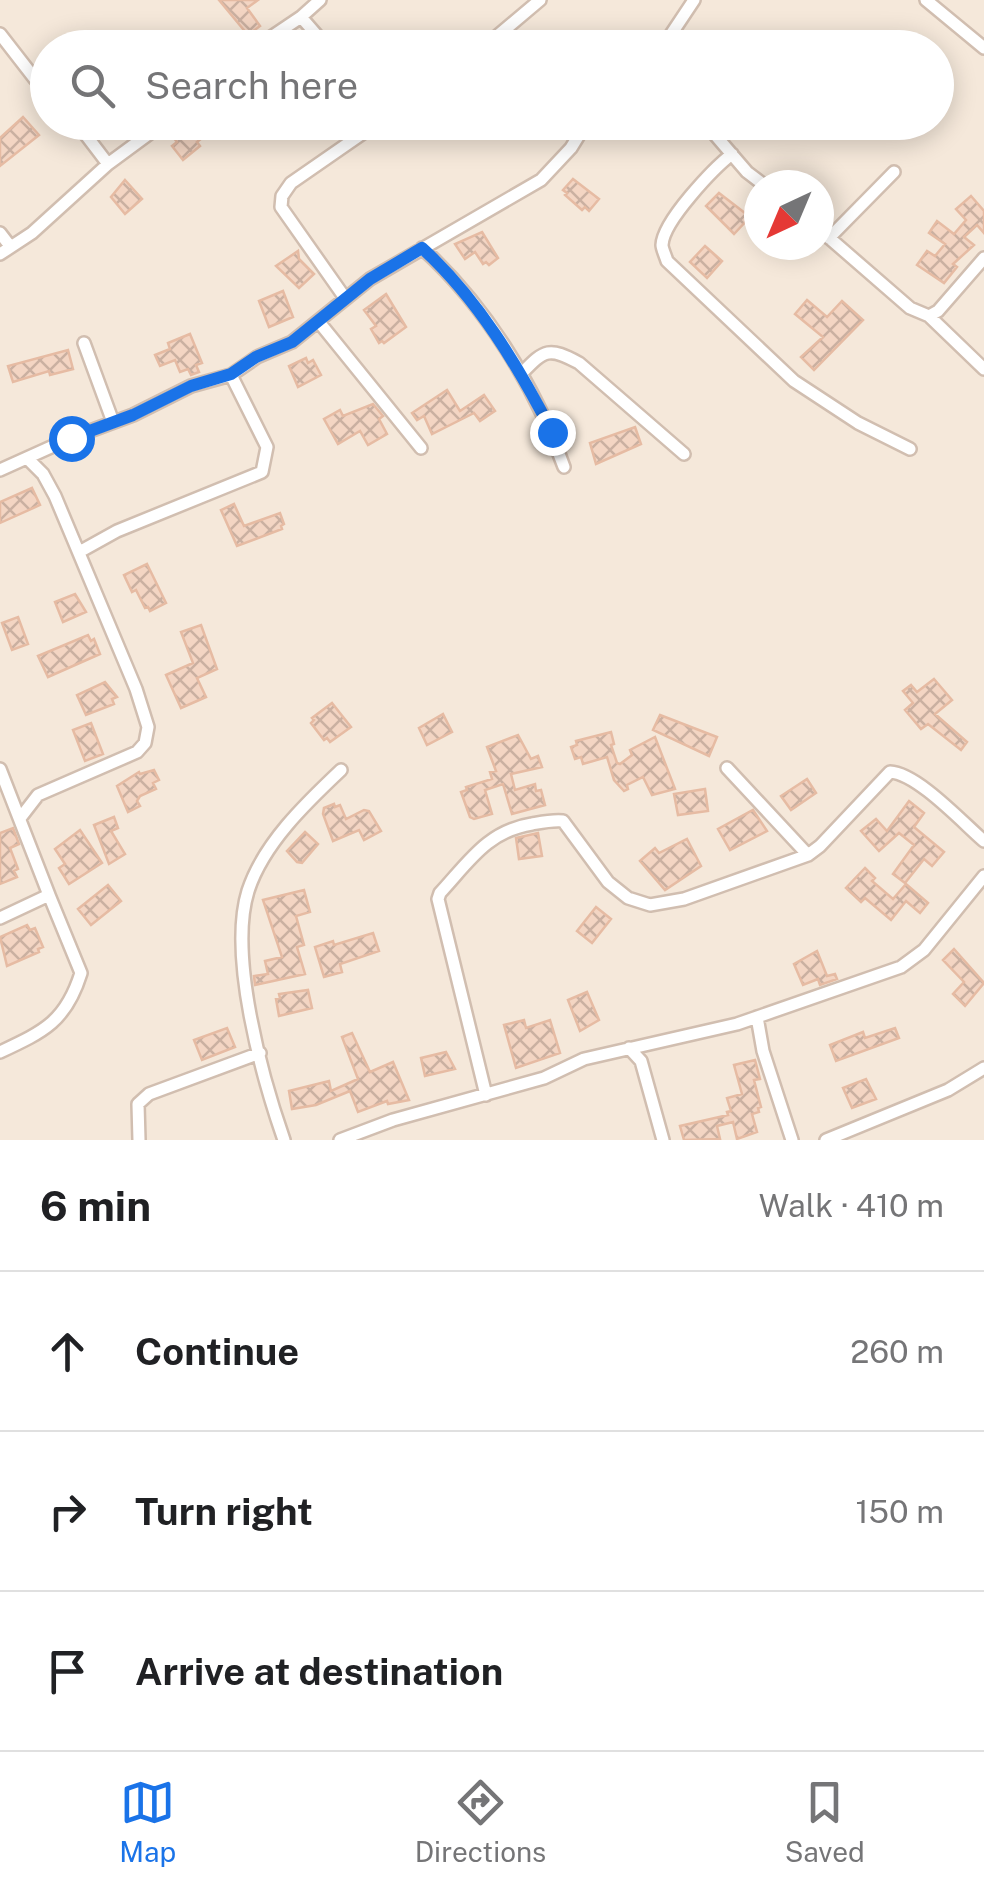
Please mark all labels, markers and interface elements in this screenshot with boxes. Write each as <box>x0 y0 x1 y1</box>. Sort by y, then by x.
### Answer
search box <box>30 30 954 140</box>
icon: search <box>65 58 120 113</box>
text: Search here <box>145 63 358 108</box>
north arrow <box>744 170 834 260</box>
route end <box>530 410 576 456</box>
route start <box>49 416 95 462</box>
text: 6 min <box>40 1181 151 1230</box>
text: Walk · 410 m <box>759 1187 944 1224</box>
icon: ahead <box>40 1324 95 1379</box>
text: Continue <box>135 1329 299 1374</box>
text: 260 m <box>850 1333 944 1370</box>
icon: right <box>40 1484 95 1539</box>
text: Turn right <box>135 1489 313 1534</box>
text: 150 m <box>855 1493 944 1530</box>
icon: arrive <box>40 1644 95 1699</box>
text: Arrive at destination <box>135 1649 503 1694</box>
tab: Map <box>119 1775 176 1868</box>
tab: Directions <box>415 1775 546 1868</box>
tab: Saved <box>785 1775 865 1868</box>

